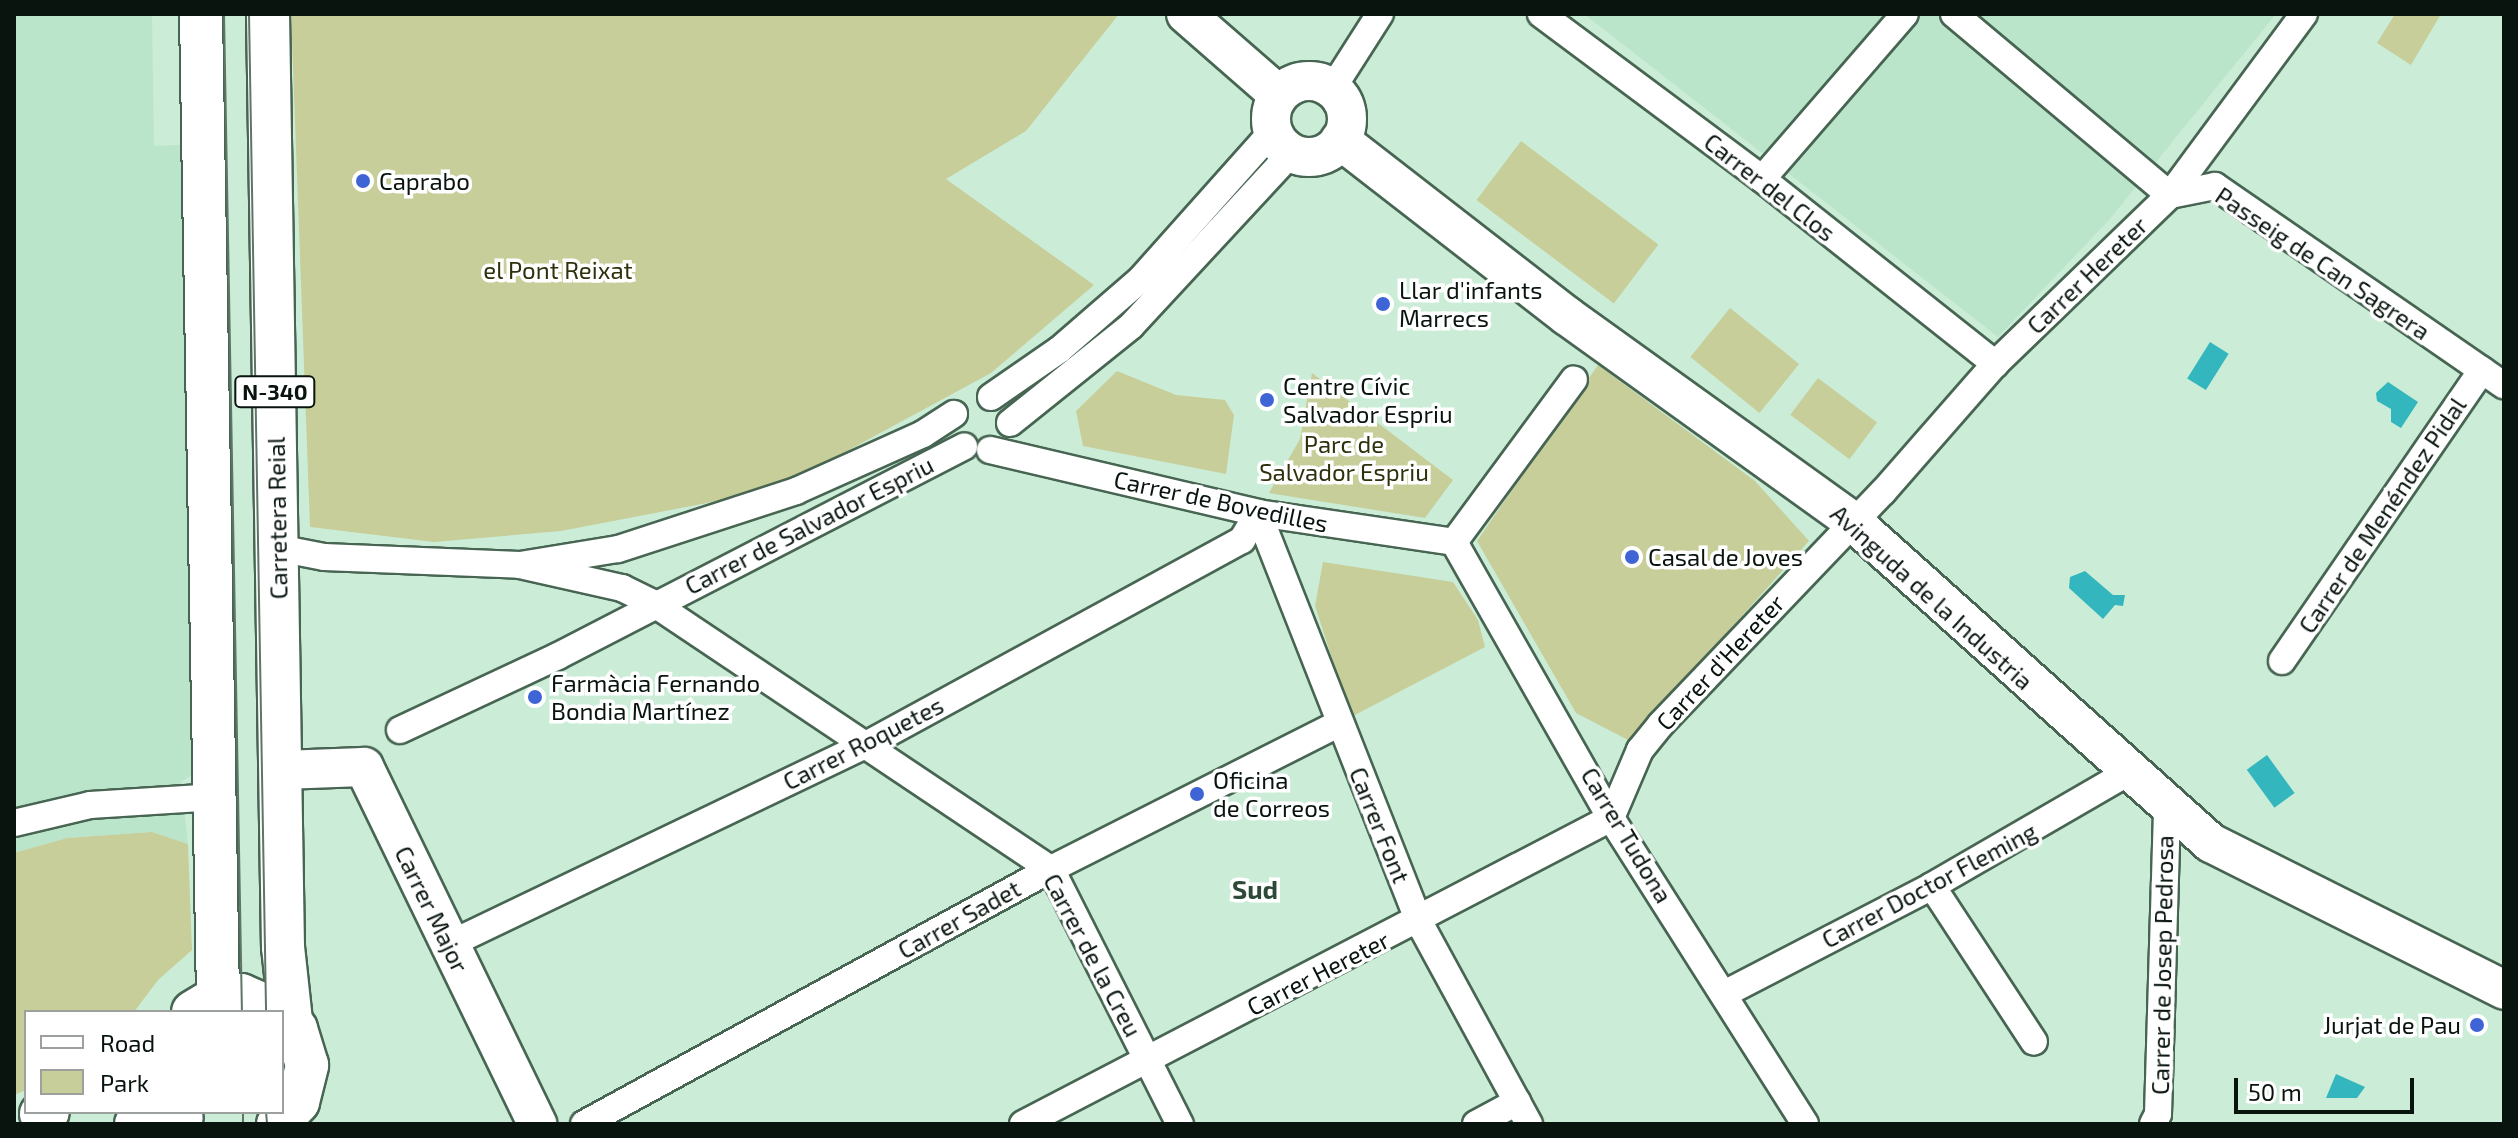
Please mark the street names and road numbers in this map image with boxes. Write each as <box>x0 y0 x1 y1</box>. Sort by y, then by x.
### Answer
street label: Carrer del Clos <box>1698 127 1842 247</box>
street label: Passeig de Can Sagrera <box>2210 180 2436 346</box>
street label: Carrer Hereter <box>2021 210 2153 340</box>
road number: N-340 <box>233 374 317 410</box>
street label: Carrer de Menéndez Pidal <box>2292 391 2472 639</box>
street label: Carretera Reial <box>261 436 293 600</box>
street label: Carrer de Salvador Espriu <box>680 450 938 600</box>
street label: Carrer de Bovedilles <box>1111 464 1331 538</box>
street label: Avinguda de la Industria <box>1825 499 2039 695</box>
street label: Carrer d'Hereter <box>1650 588 1790 736</box>
street label: Carrer Roquetes <box>778 690 948 796</box>
street label: Carrer Tudona <box>1575 762 1679 908</box>
street label: Carrer Font <box>1344 763 1416 887</box>
street label: Carrer Doctor Fleming <box>1816 816 2042 954</box>
street label: Carrer de Josep Pedrosa <box>2145 834 2179 1096</box>
street label: Carrer Major <box>389 841 475 977</box>
street label: Carrer de la Creu <box>1038 868 1148 1042</box>
street label: Carrer Sadet <box>893 873 1025 965</box>
street label: Carrer Hereter <box>1242 925 1394 1021</box>

